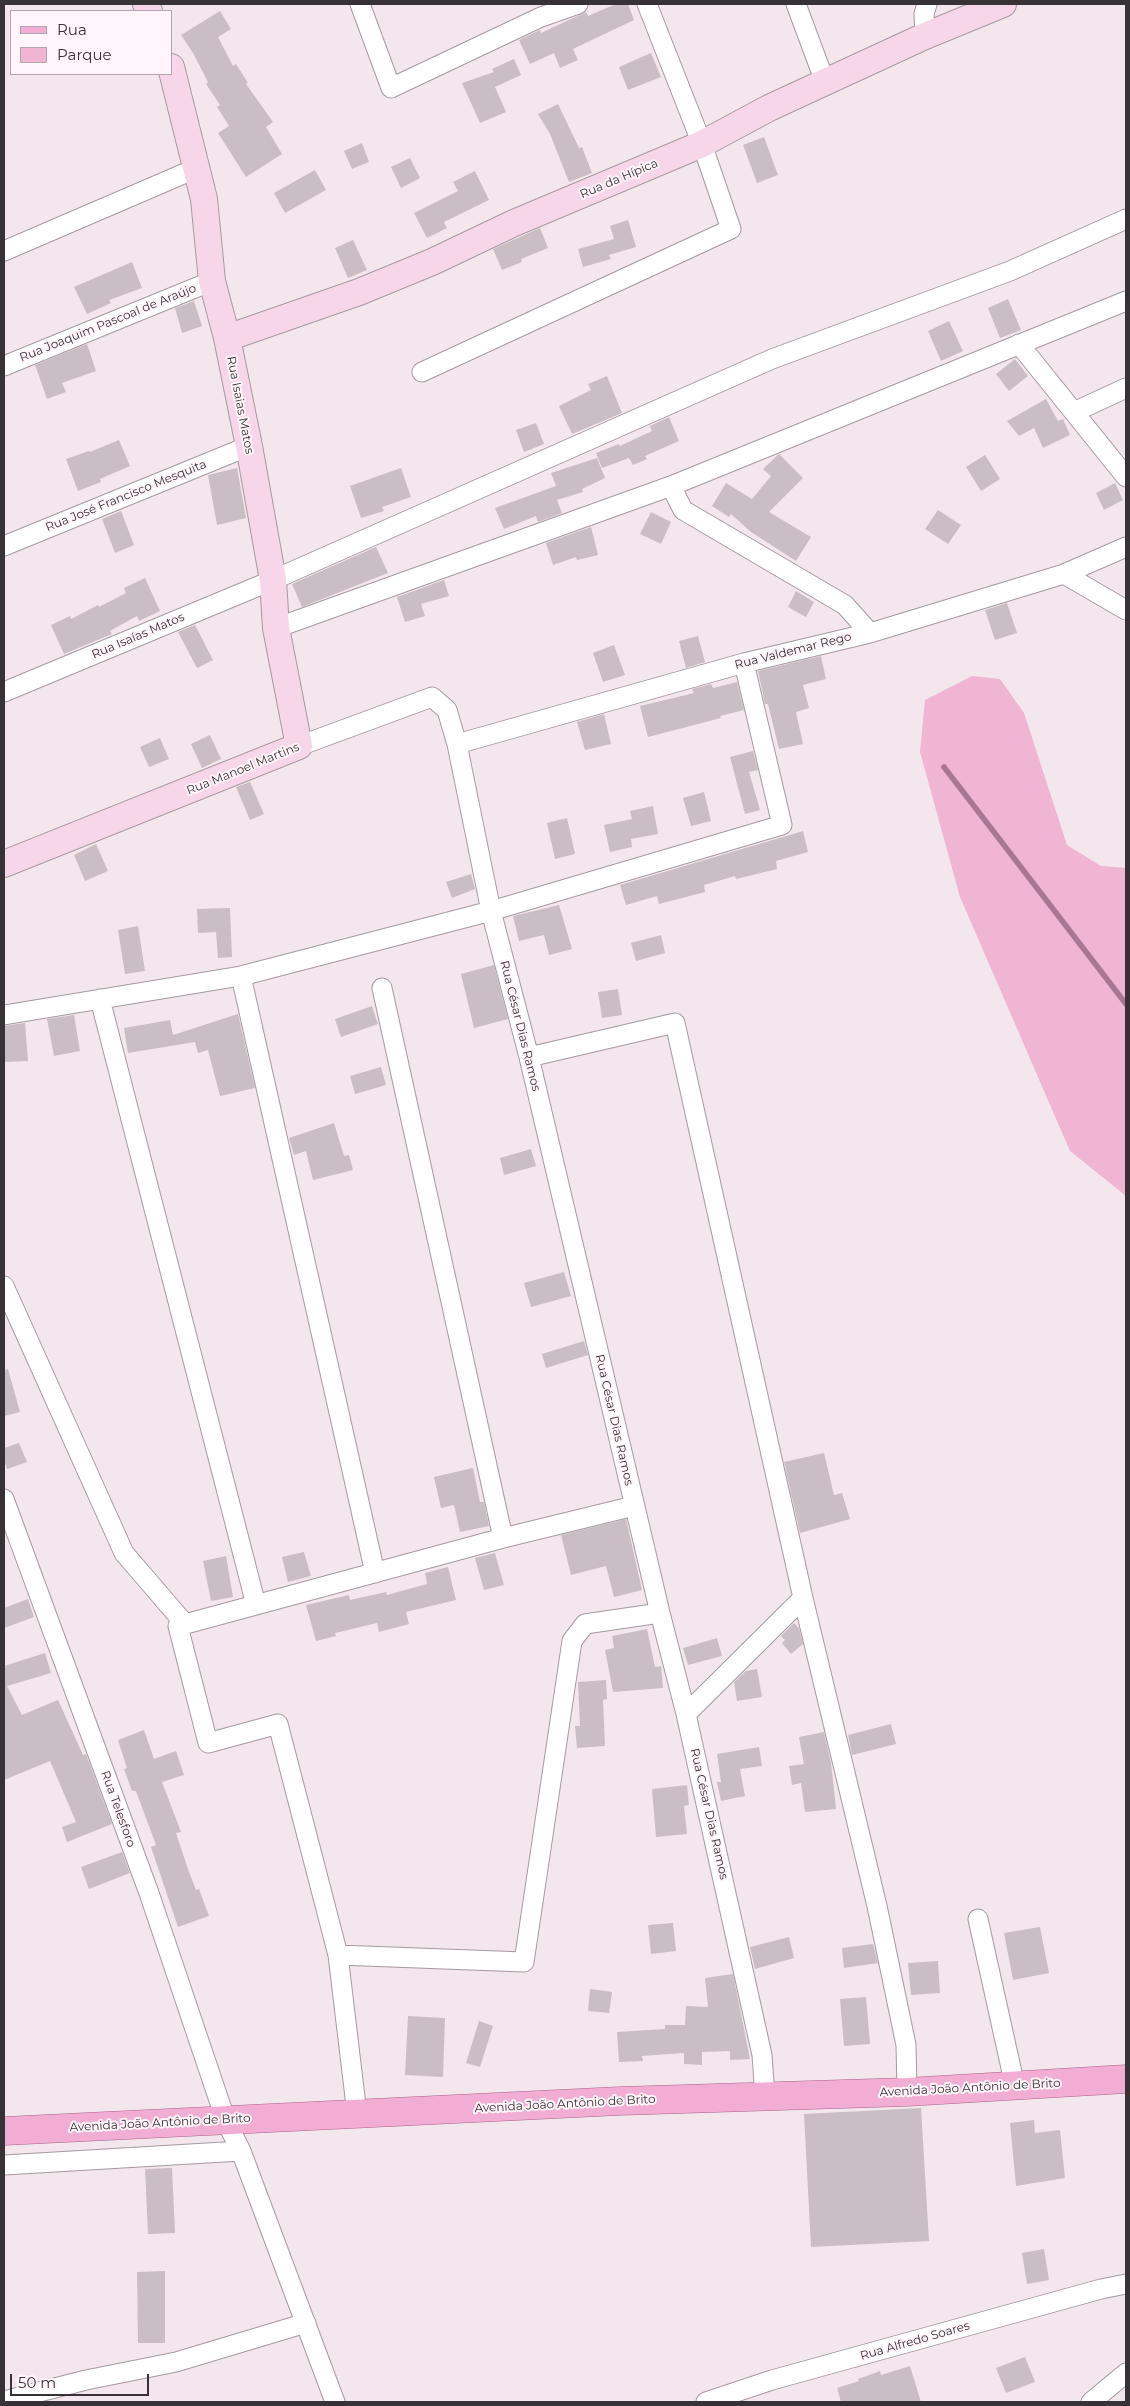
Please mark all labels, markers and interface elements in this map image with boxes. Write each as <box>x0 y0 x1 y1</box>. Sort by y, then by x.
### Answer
legend <box>10 10 172 75</box>
text: Rua <box>57 20 87 39</box>
text: Parque <box>57 45 112 64</box>
street label: Rua da Hípica <box>578 156 660 202</box>
street label: Rua Joaquim Pascoal de Araújo <box>18 281 198 365</box>
street label: Rua Isaias Matos <box>223 355 257 455</box>
street label: Rua José Francisco Mesquita <box>43 457 209 535</box>
street label: Rua Isaías Matos <box>89 610 187 662</box>
street label: Rua Valdemar Rego <box>733 630 853 672</box>
street label: Rua Manoel Martins <box>185 740 301 798</box>
street label: Rua César Dias Ramos <box>497 959 543 1093</box>
street label: Rua César Dias Ramos <box>592 1353 636 1487</box>
street label: Rua César Dias Ramos <box>687 1747 731 1881</box>
street label: Rua Telesforo <box>97 1769 139 1849</box>
street label: Avenida João Antônio de Brito <box>879 2076 1061 2100</box>
street label: Avenida João Antônio de Brito <box>474 2092 656 2116</box>
street label: Avenida João Antônio de Brito <box>69 2111 251 2135</box>
street label: Rua Alfredo Soares <box>859 2318 971 2364</box>
scale bar <box>12 2364 151 2396</box>
text: 50 m <box>18 2373 56 2392</box>

